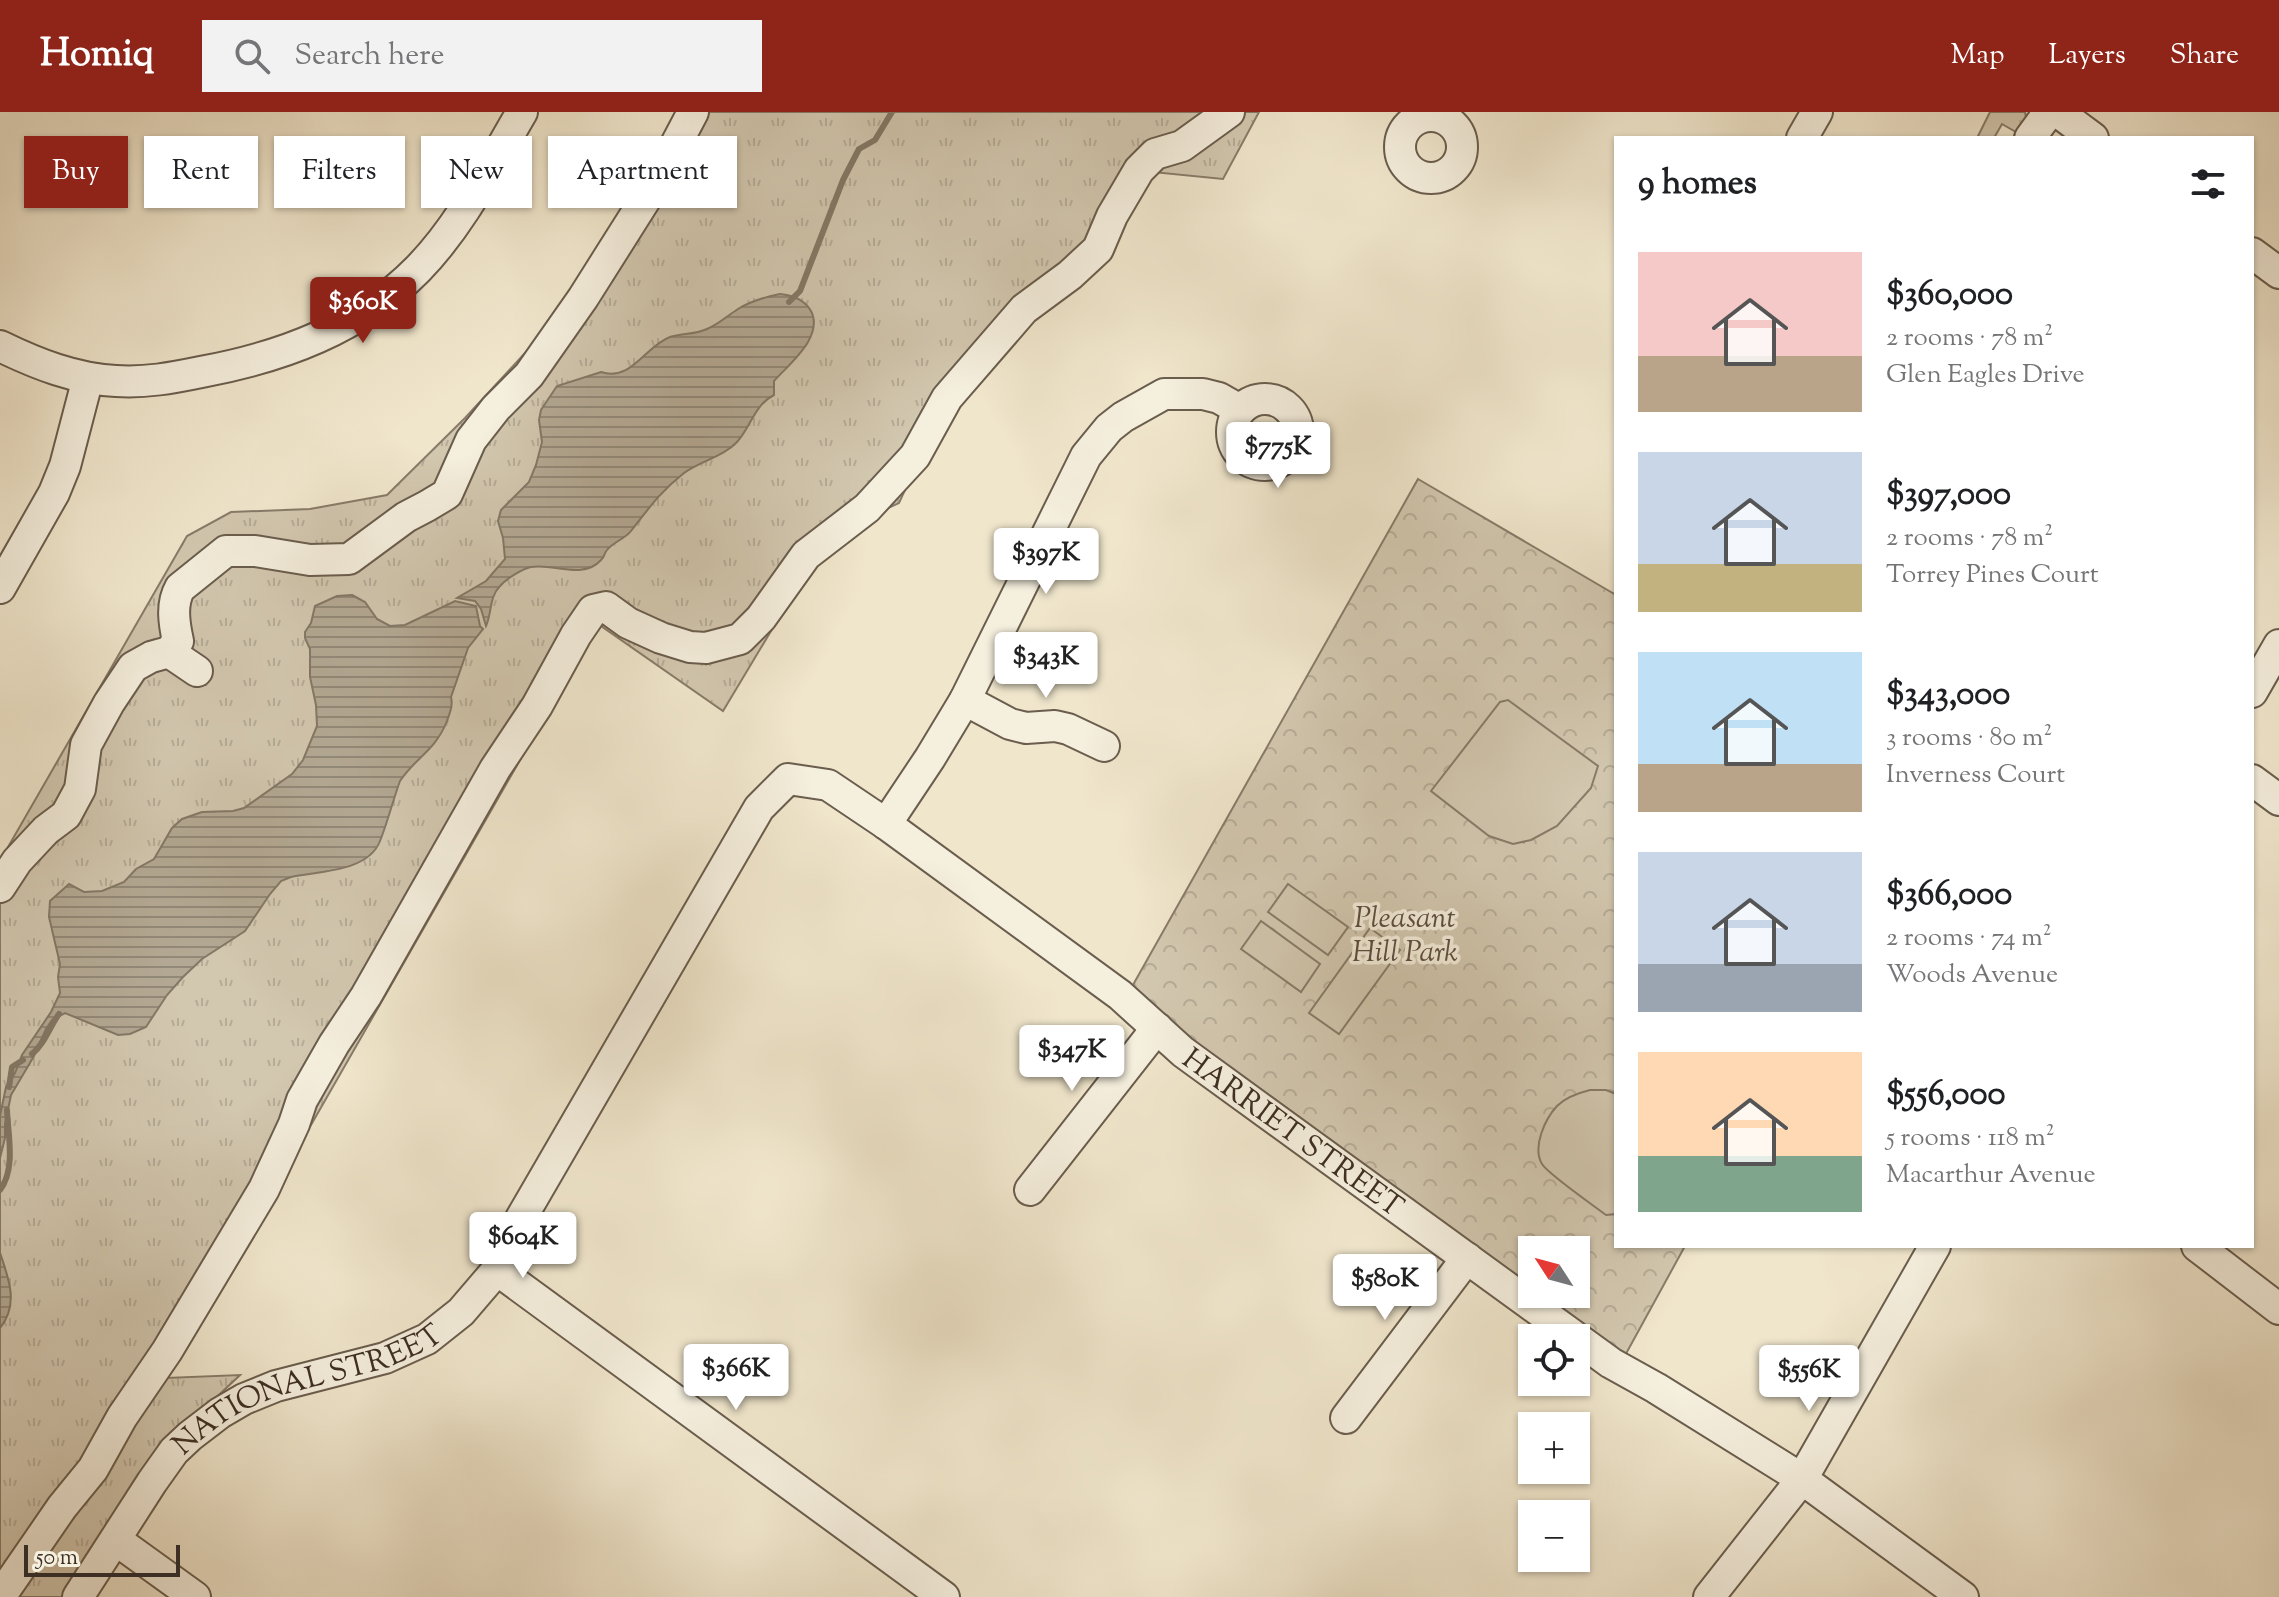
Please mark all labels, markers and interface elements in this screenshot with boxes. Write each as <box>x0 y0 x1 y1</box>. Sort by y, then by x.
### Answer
search box <box>202 20 762 92</box>
text: Homiq <box>40 29 154 83</box>
icon: search <box>230 34 274 78</box>
text: Search here <box>294 35 445 78</box>
text: Map <box>1951 36 2004 76</box>
text: Layers <box>2048 36 2126 76</box>
text: Share <box>2170 36 2239 76</box>
chip: Buy <box>24 136 128 208</box>
chip: Rent <box>144 136 258 208</box>
chip: Filters <box>274 136 405 208</box>
chip: New <box>421 136 532 208</box>
chip: Apartment <box>548 136 737 208</box>
text: 9 homes <box>1638 160 1757 209</box>
icon: filters <box>2186 162 2230 206</box>
text: $360,000 <box>1886 271 2013 320</box>
pin: $360K <box>307 277 419 345</box>
text: $360K <box>328 284 398 321</box>
icon: home <box>1702 284 1798 380</box>
text: 2 rooms · 78 m² <box>1886 320 2053 357</box>
text: Glen Eagles Drive <box>1886 357 2085 394</box>
pin: $775K <box>1222 422 1334 490</box>
text: $775K <box>1244 429 1312 466</box>
text: $397,000 <box>1886 471 2011 520</box>
icon: home <box>1702 484 1798 580</box>
text: 2 rooms · 78 m² <box>1886 520 2053 557</box>
pin: $397K <box>990 528 1102 596</box>
text: $397K <box>1012 535 1080 572</box>
text: Torrey Pines Court <box>1886 557 2099 594</box>
pin: $343K <box>990 632 1102 700</box>
text: $343K <box>1013 639 1079 676</box>
text: $343,000 <box>1886 671 2010 720</box>
icon: home <box>1702 684 1798 780</box>
text: 3 rooms · 80 m² <box>1886 720 2052 757</box>
text: Inverness Court <box>1886 757 2065 794</box>
text: $366,000 <box>1886 871 2012 920</box>
icon: home <box>1702 884 1798 980</box>
park label: Pleasant Hill Park <box>1352 898 1458 975</box>
text: 2 rooms · 74 m² <box>1886 920 2051 957</box>
text: Woods Avenue <box>1886 957 2058 994</box>
pin: $347K <box>1016 1025 1128 1093</box>
text: $347K <box>1037 1032 1107 1069</box>
street label: HARRIET STREET <box>1172 1039 1411 1229</box>
text: $556,000 <box>1886 1071 2005 1120</box>
icon: home <box>1702 1084 1798 1180</box>
text: 5 rooms · 118 m² <box>1886 1120 2054 1157</box>
text: Macarthur Avenue <box>1886 1157 2096 1194</box>
pin: $604K <box>467 1212 579 1280</box>
text: $604K <box>487 1219 559 1256</box>
north arrow <box>1518 1236 1590 1308</box>
map controls <box>1518 1236 1590 1572</box>
pin: $580K <box>1329 1254 1441 1322</box>
text: $580K <box>1351 1261 1419 1298</box>
street label: NATIONAL STREET <box>164 1315 453 1466</box>
button: locate <box>1518 1324 1590 1396</box>
pin: $366K <box>680 1344 792 1412</box>
pin: $556K <box>1753 1345 1865 1413</box>
text: $366K <box>702 1351 770 1388</box>
text: $556K <box>1777 1352 1841 1389</box>
button: + <box>1518 1412 1590 1484</box>
button: − <box>1518 1500 1590 1572</box>
scale bar <box>24 1541 180 1577</box>
text: 50 m <box>36 1543 78 1575</box>

